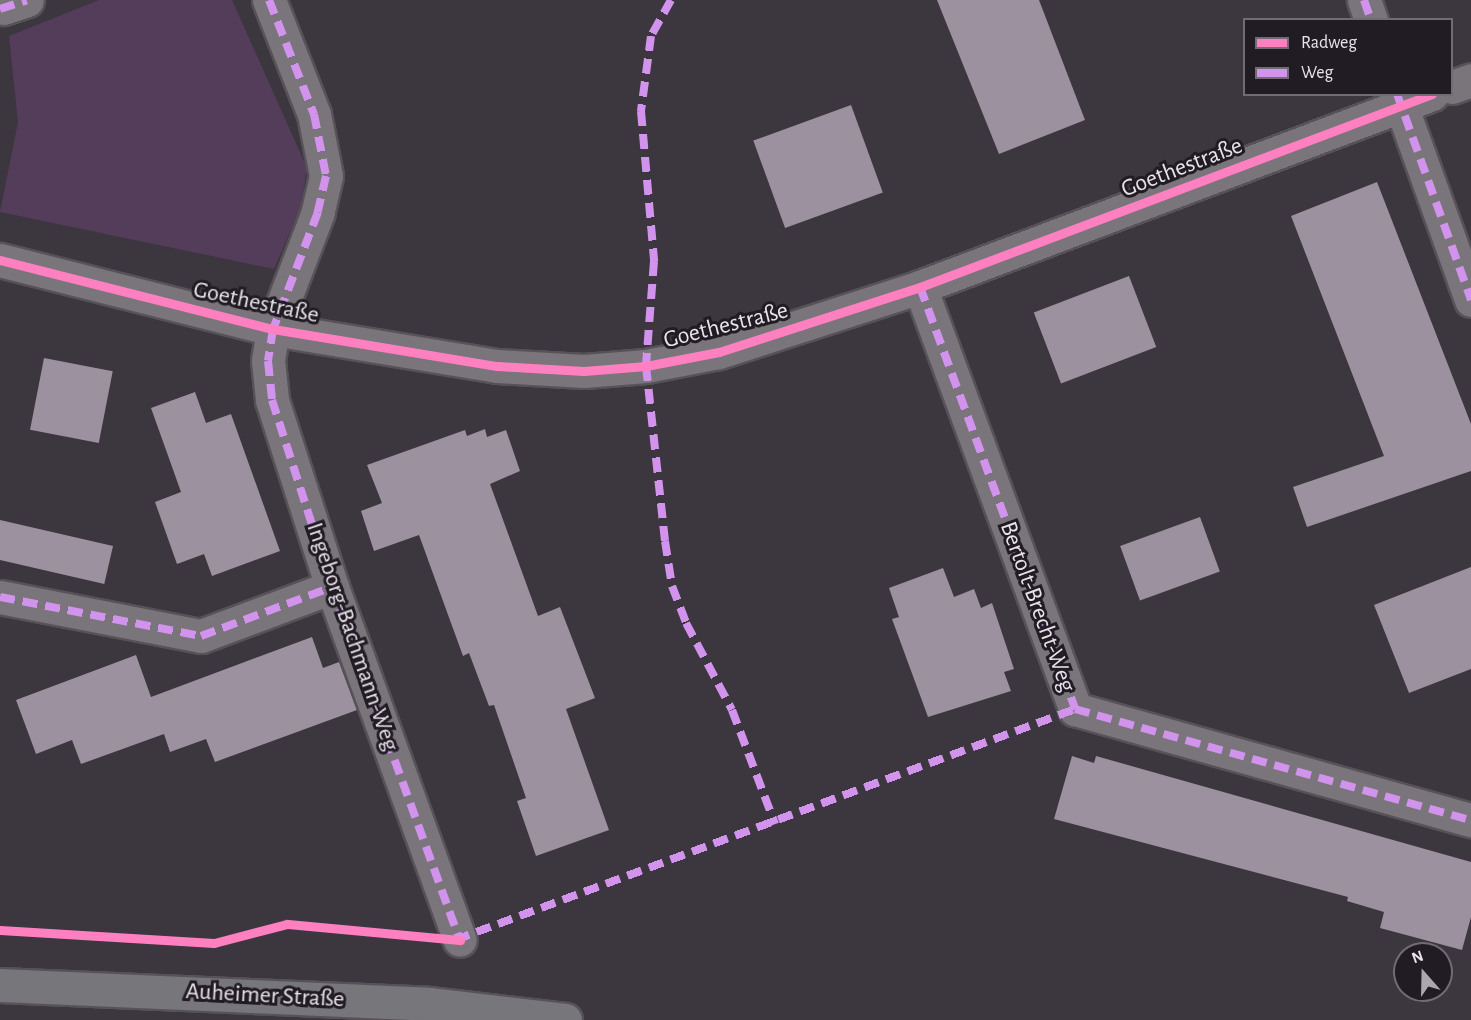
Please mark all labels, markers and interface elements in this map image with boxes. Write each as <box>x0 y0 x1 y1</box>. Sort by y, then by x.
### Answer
legend <box>1243 18 1453 96</box>
text: Radweg <box>1301 34 1357 52</box>
text: Weg <box>1301 64 1333 82</box>
street label: Goethestraße <box>1117 132 1247 204</box>
street label: Goethestraße <box>191 276 321 330</box>
street label: Goethestraße <box>661 297 791 355</box>
street label: Bertolt-Brecht-Weg <box>993 518 1081 696</box>
street label: Ingeborg-Bachmann-Weg <box>299 519 405 755</box>
north arrow <box>1393 942 1453 1002</box>
text: N <box>1410 948 1425 966</box>
street label: Auheimer Straße <box>185 977 345 1015</box>

